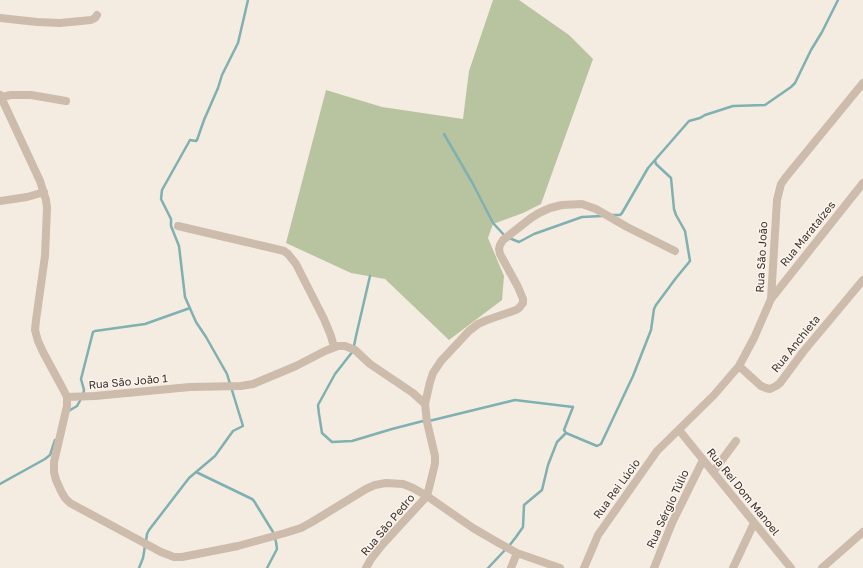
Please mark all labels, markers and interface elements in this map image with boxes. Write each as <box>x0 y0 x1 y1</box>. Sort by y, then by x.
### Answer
street label: Rua Marataízes <box>778 199 838 269</box>
street label: Rua São João <box>754 221 770 293</box>
street label: Rua Anchieta <box>769 313 823 375</box>
street label: Rua São João 1 <box>88 372 168 392</box>
street label: Rua Rei Dom Manoel <box>704 446 782 538</box>
street label: Rua Rei Lúcio <box>591 457 643 521</box>
street label: Rua Sérgio Túlio <box>644 468 692 550</box>
street label: Rua São Pedro <box>358 491 418 559</box>

